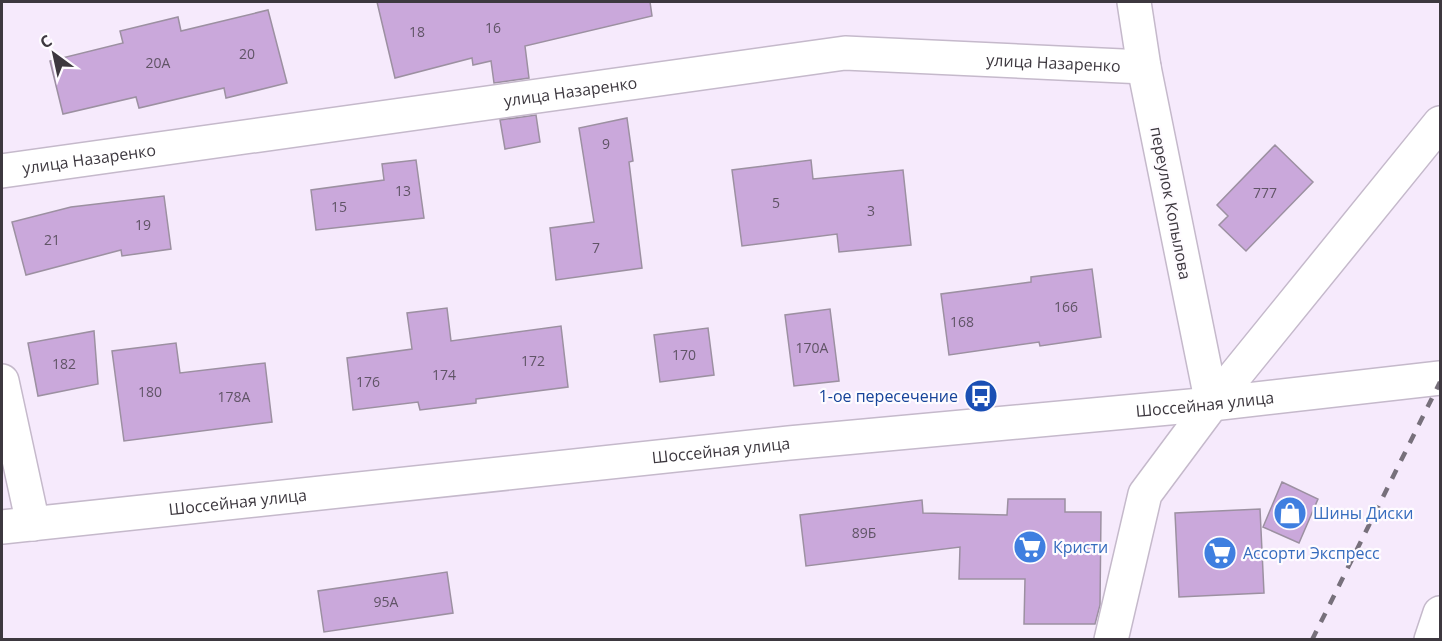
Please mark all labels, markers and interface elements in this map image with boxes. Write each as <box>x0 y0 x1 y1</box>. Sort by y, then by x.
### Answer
house number: 16 <box>485 18 501 37</box>
house number: 18 <box>409 22 425 41</box>
north arrow <box>24 24 84 84</box>
text: С <box>36 29 56 53</box>
house number: 20 <box>239 44 255 63</box>
street label: улица Назаренко <box>986 49 1121 77</box>
house number: 20А <box>146 53 171 72</box>
street label: улица Назаренко <box>502 71 639 112</box>
street label: переулок Копылова <box>1145 125 1197 281</box>
house number: 9 <box>602 134 610 153</box>
street label: улица Назаренко <box>21 139 157 179</box>
house number: 13 <box>395 181 411 200</box>
house number: 777 <box>1253 183 1277 202</box>
house number: 5 <box>772 193 780 212</box>
house number: 15 <box>331 197 347 216</box>
house number: 3 <box>867 201 875 220</box>
house number: 19 <box>135 215 151 234</box>
house number: 21 <box>44 230 60 249</box>
house number: 7 <box>592 238 600 257</box>
house number: 166 <box>1054 297 1078 316</box>
house number: 168 <box>950 312 974 331</box>
house number: 170А <box>796 338 829 357</box>
house number: 170 <box>672 345 696 364</box>
house number: 172 <box>521 351 545 370</box>
house number: 182 <box>52 354 76 373</box>
house number: 174 <box>432 365 456 384</box>
house number: 176 <box>356 372 380 391</box>
bus stop icon: 1-ое пересечение <box>963 378 999 414</box>
house number: 180 <box>138 382 162 401</box>
place label: 1-ое пересечение <box>819 385 958 407</box>
street label: Шоссейная улица <box>1135 386 1275 422</box>
house number: 178А <box>218 387 251 406</box>
street label: Шоссейная улица <box>651 432 791 469</box>
street label: Шоссейная улица <box>167 484 308 520</box>
shop icon: Шины Диски <box>1272 495 1308 531</box>
place label: Шины Диски <box>1313 502 1413 524</box>
house number: 89Б <box>852 523 876 542</box>
supermarket icon: Кристи <box>1012 529 1048 565</box>
supermarket icon: Ассорти Экспресс <box>1202 535 1238 571</box>
place label: Кристи <box>1053 536 1108 558</box>
place label: Ассорти Экспресс <box>1243 542 1380 564</box>
house number: 95А <box>374 592 399 611</box>

